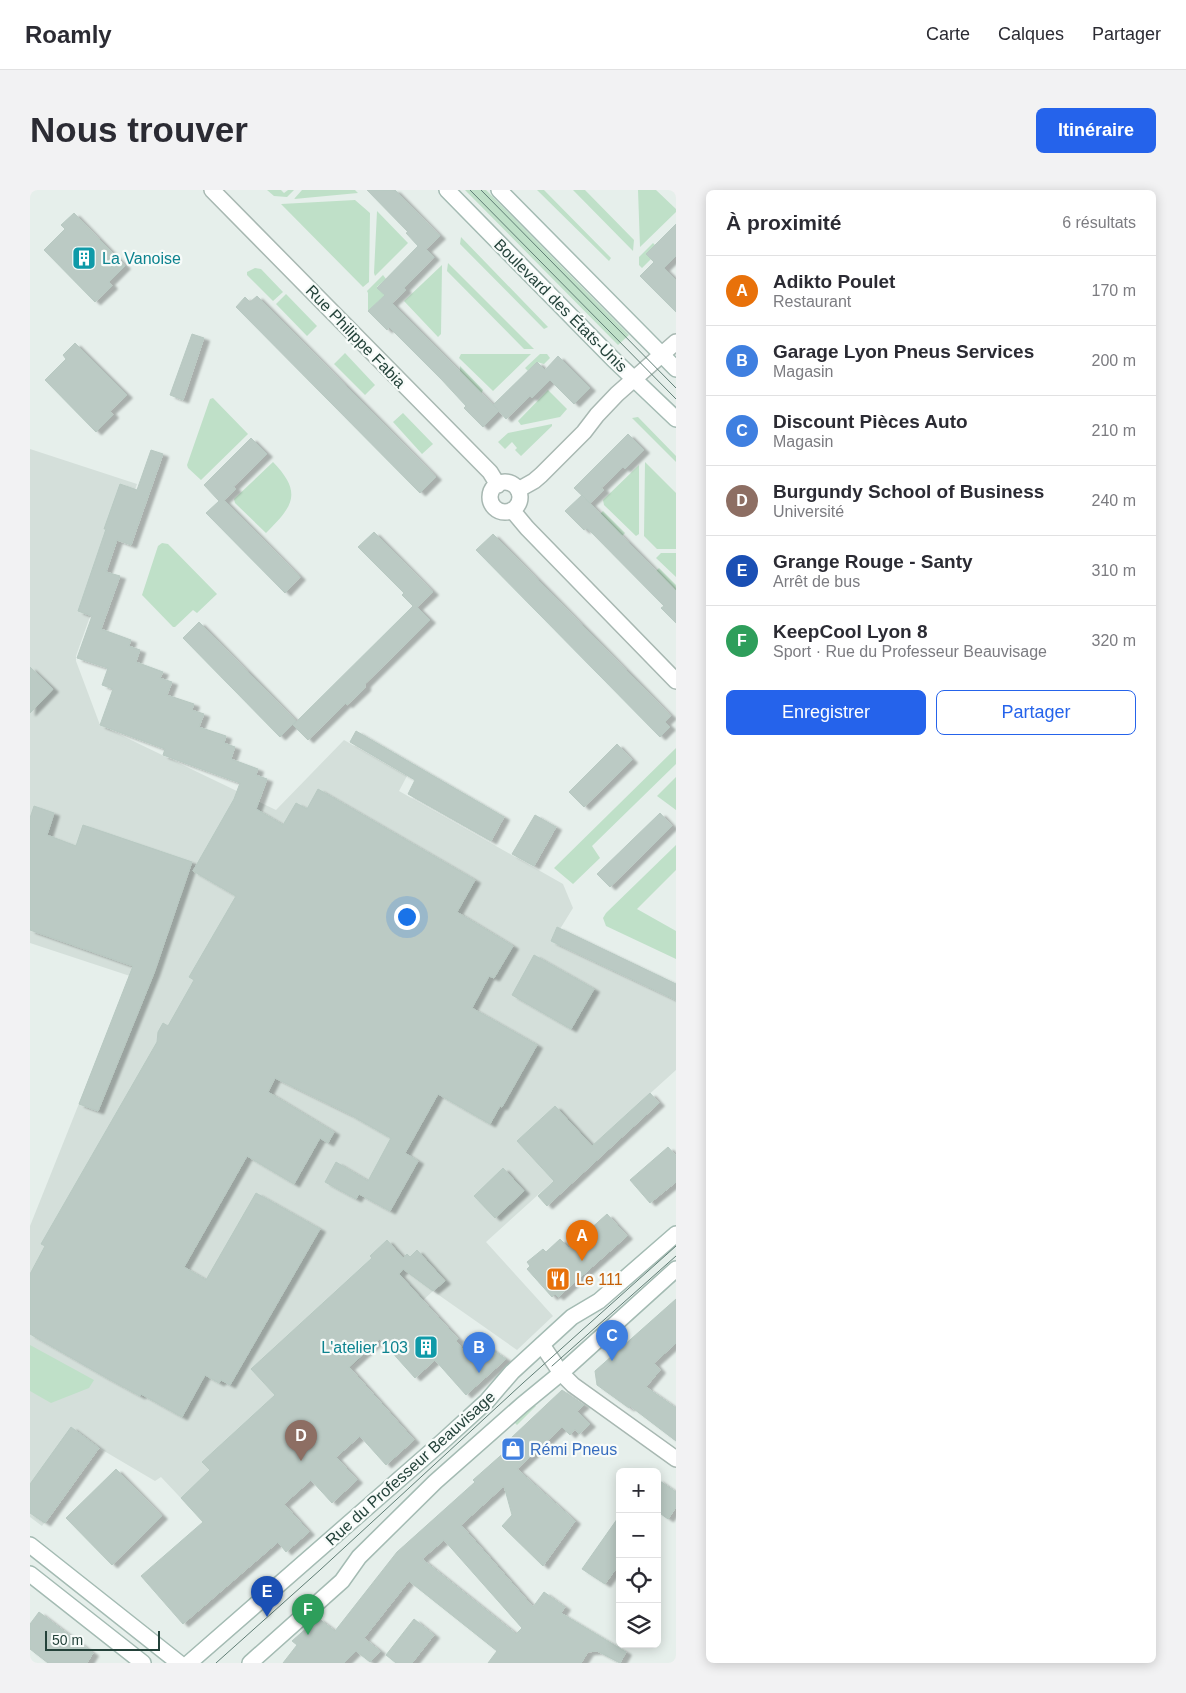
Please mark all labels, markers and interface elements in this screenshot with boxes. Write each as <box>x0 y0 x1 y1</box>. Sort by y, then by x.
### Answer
text: Roamly <box>25 21 112 48</box>
text: Carte <box>926 24 970 44</box>
text: Calques <box>998 24 1064 44</box>
text: Partager <box>1092 24 1161 44</box>
button: Itinéraire <box>1036 108 1156 153</box>
text: Nous trouver <box>30 110 248 149</box>
text: À proximité <box>726 211 842 234</box>
text: 6 résultats <box>1062 214 1136 231</box>
street label: Boulevard des États-Unis <box>491 235 631 375</box>
building icon: La Vanoise <box>71 245 97 271</box>
place label: La Vanoise <box>102 250 181 267</box>
text: Adikto Poulet <box>773 271 895 292</box>
street label: Rue Philippe Fabia <box>303 282 409 391</box>
text: A <box>736 282 748 299</box>
text: 170 m <box>1092 282 1136 299</box>
text: Restaurant <box>773 293 851 310</box>
text: Garage Lyon Pneus Services <box>773 341 1034 362</box>
text: B <box>736 352 748 369</box>
text: 200 m <box>1092 352 1136 369</box>
text: Magasin <box>773 363 833 380</box>
text: Discount Pièces Auto <box>773 411 968 432</box>
text: C <box>736 422 748 439</box>
text: 210 m <box>1092 422 1136 439</box>
text: Magasin <box>773 433 833 450</box>
text: Burgundy School of Business <box>773 481 1044 502</box>
text: D <box>736 492 748 509</box>
text: 240 m <box>1092 492 1136 509</box>
text: Université <box>773 503 844 520</box>
text: Grange Rouge - Santy <box>773 551 973 572</box>
text: E <box>737 562 747 579</box>
text: 310 m <box>1092 562 1136 579</box>
text: Arrêt de bus <box>773 573 860 590</box>
text: KeepCool Lyon 8 <box>773 621 927 642</box>
text: F <box>737 632 747 649</box>
text: 320 m <box>1092 632 1136 649</box>
text: Sport · Rue du Professeur Beauvisage <box>773 643 1047 660</box>
button: Enregistrer <box>726 690 926 735</box>
button: Partager <box>936 690 1136 735</box>
your location <box>394 904 420 930</box>
pin: A <box>566 1220 598 1261</box>
restaurant icon: Le 111 <box>545 1266 571 1292</box>
place label: Le 111 <box>576 1271 623 1288</box>
pin: C <box>596 1320 628 1361</box>
pin: B <box>463 1332 495 1373</box>
building icon: L'atelier 103 <box>413 1334 439 1360</box>
place label: L'atelier 103 <box>321 1339 408 1356</box>
street label: Rue du Professeur Beauvisage <box>322 1388 498 1549</box>
pin: D <box>285 1420 317 1461</box>
shop icon: Rémi Pneus <box>500 1436 526 1462</box>
place label: Rémi Pneus <box>530 1441 617 1458</box>
map controls <box>616 1468 661 1648</box>
button: + <box>616 1468 661 1513</box>
button: − <box>616 1513 661 1558</box>
button: locate <box>616 1558 661 1603</box>
pin: E <box>251 1576 283 1617</box>
pin: F <box>292 1594 324 1635</box>
button: layers <box>616 1603 661 1648</box>
scale bar <box>45 1628 160 1651</box>
text: 50 m <box>52 1632 83 1648</box>

